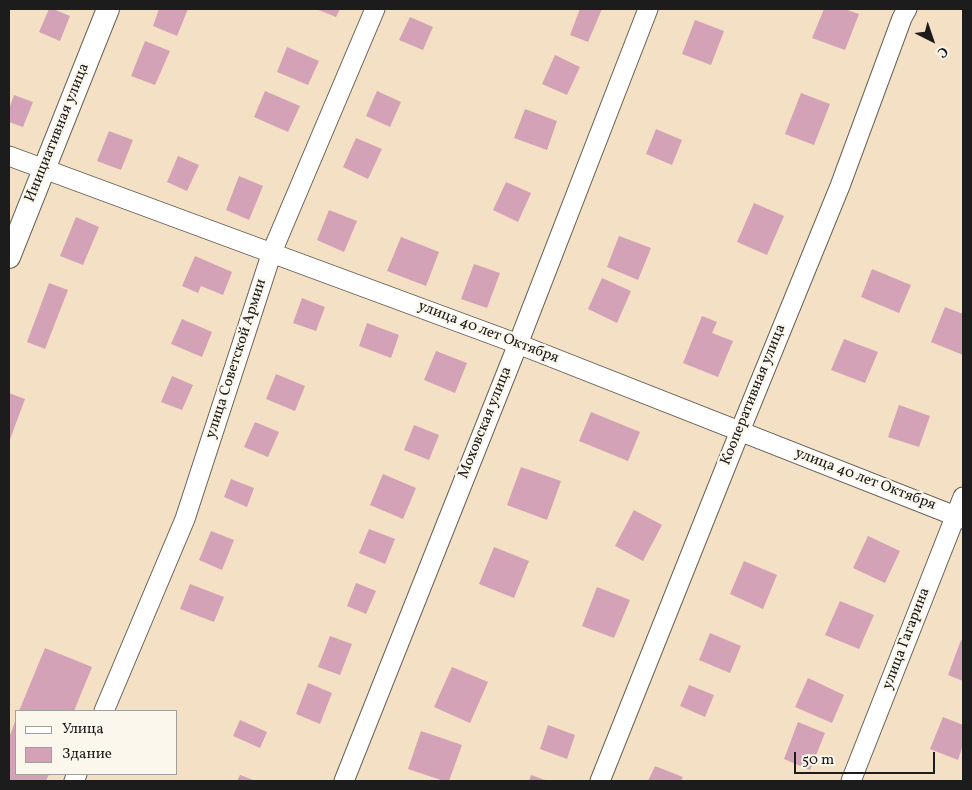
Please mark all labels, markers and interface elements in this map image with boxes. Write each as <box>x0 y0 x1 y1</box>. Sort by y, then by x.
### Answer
north arrow <box>907 15 957 65</box>
text: С <box>933 42 952 62</box>
street label: Инициативная улица <box>22 61 94 205</box>
street label: улица Советской Армии <box>203 277 271 441</box>
street label: улица 40 лет Октября <box>415 298 561 368</box>
street label: Кооперативная улица <box>718 322 790 468</box>
street label: Моховская улица <box>455 364 517 482</box>
street label: улица 40 лет Октября <box>792 445 938 515</box>
street label: улица Гагарина <box>879 586 935 692</box>
legend <box>15 710 178 775</box>
text: Улица <box>62 719 104 740</box>
scale bar <box>797 742 938 774</box>
text: Здание <box>62 744 112 765</box>
text: 50 m <box>802 750 834 771</box>

